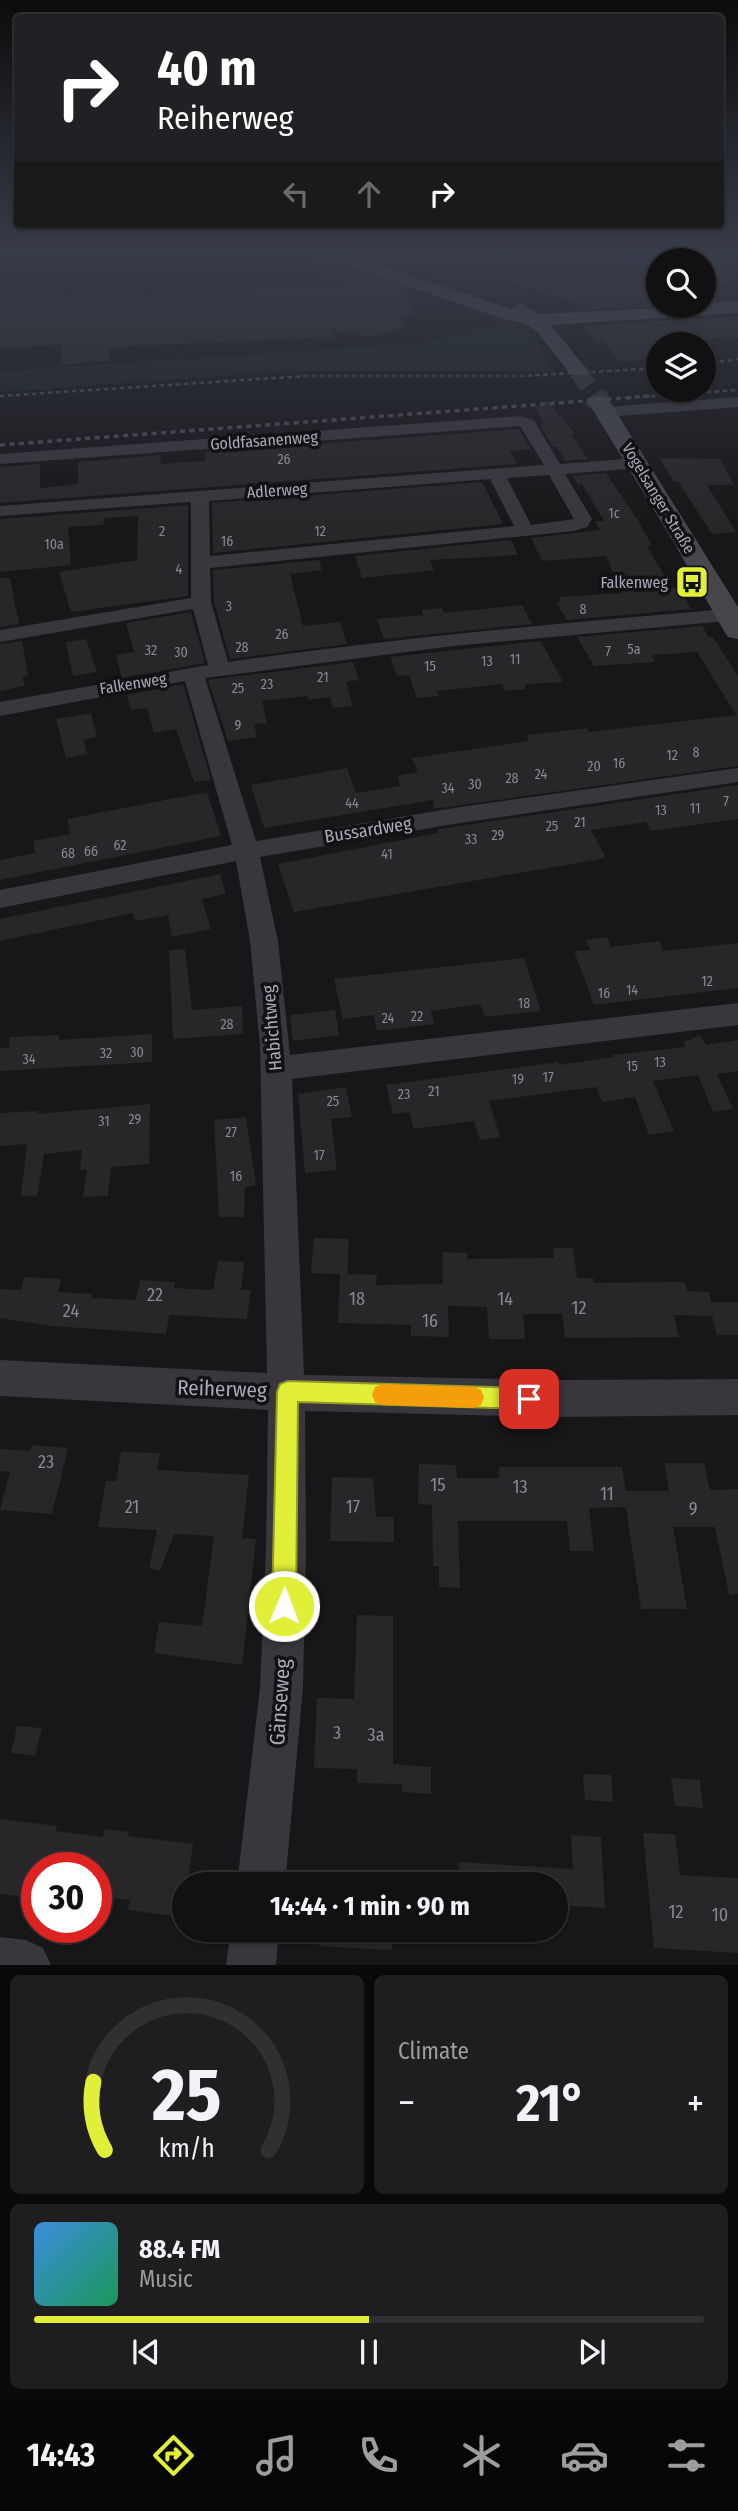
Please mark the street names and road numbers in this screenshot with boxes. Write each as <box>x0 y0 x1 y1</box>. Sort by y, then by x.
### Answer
street label: Goldfasanenweg <box>210 427 319 454</box>
street label: Vogelsanger Straße <box>618 440 699 557</box>
street label: Adlerweg <box>246 479 308 502</box>
street label: Falkenweg <box>98 669 168 698</box>
street label: Bussardweg <box>323 812 414 848</box>
street label: Habichtweg <box>257 984 287 1072</box>
street label: Reiherweg <box>177 1374 267 1404</box>
street label: Gänseweg <box>264 1658 296 1746</box>

